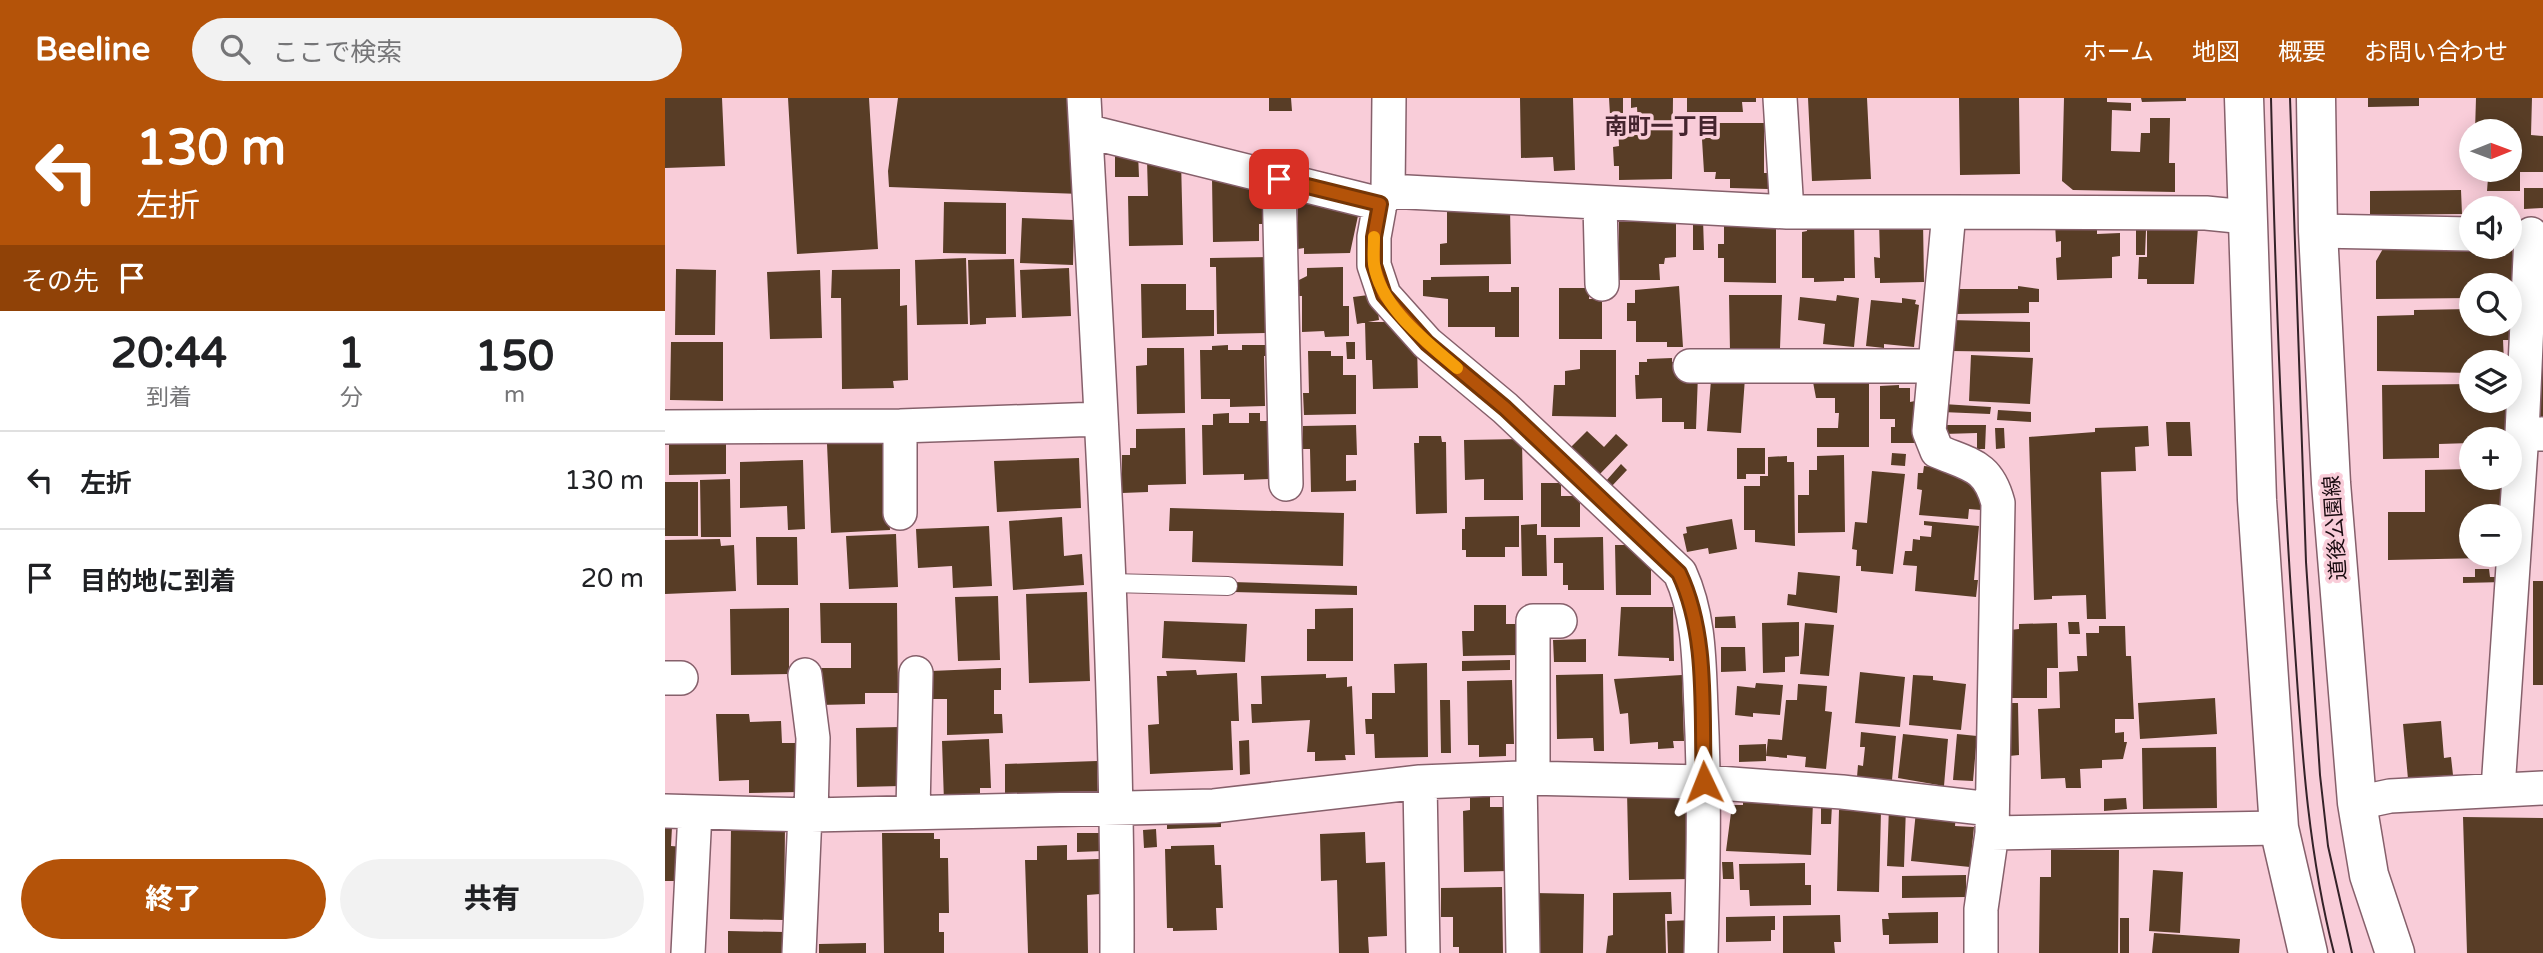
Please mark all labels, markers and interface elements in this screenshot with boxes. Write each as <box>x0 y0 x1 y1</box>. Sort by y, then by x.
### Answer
search box <box>192 18 682 81</box>
text: Beeline <box>35 30 150 69</box>
icon: search <box>216 30 254 68</box>
text: ここで検索 <box>272 37 402 68</box>
text: ホーム <box>2083 38 2154 67</box>
text: 地図 <box>2192 38 2240 67</box>
text: 概要 <box>2278 38 2326 67</box>
text: お問い合わせ <box>2364 38 2508 67</box>
district label: 南町一丁目 <box>1605 113 1720 141</box>
text: 130 m <box>136 119 286 178</box>
north arrow <box>2459 119 2522 182</box>
map controls <box>2459 119 2522 567</box>
icon: left <box>21 126 112 217</box>
pin <box>1249 149 1309 209</box>
icon: arrive <box>1260 160 1298 198</box>
text: 左折 <box>136 187 200 225</box>
button: sound <box>2459 196 2522 259</box>
icon: arrive <box>113 259 151 297</box>
text: その先 <box>21 266 99 297</box>
button: search <box>2459 273 2522 336</box>
text: 20:44 <box>111 328 227 379</box>
text: 1 <box>338 328 364 379</box>
text: 150 <box>475 331 554 382</box>
button: layers <box>2459 350 2522 413</box>
text: m <box>504 381 525 409</box>
text: 到着 <box>146 384 192 412</box>
text: 分 <box>340 384 363 412</box>
button: + <box>2459 427 2522 490</box>
icon: left <box>21 461 59 499</box>
text: 130 m <box>564 465 644 496</box>
text: 左折 <box>80 468 132 499</box>
street label: 道後公園線 <box>2319 475 2352 581</box>
button: − <box>2459 504 2522 567</box>
icon: arrive <box>21 559 59 597</box>
text: 20 m <box>581 563 644 594</box>
text: 目的地に到着 <box>80 566 236 597</box>
position arrow <box>1667 745 1741 819</box>
button: 終了 <box>21 859 326 939</box>
button: 共有 <box>340 859 644 939</box>

